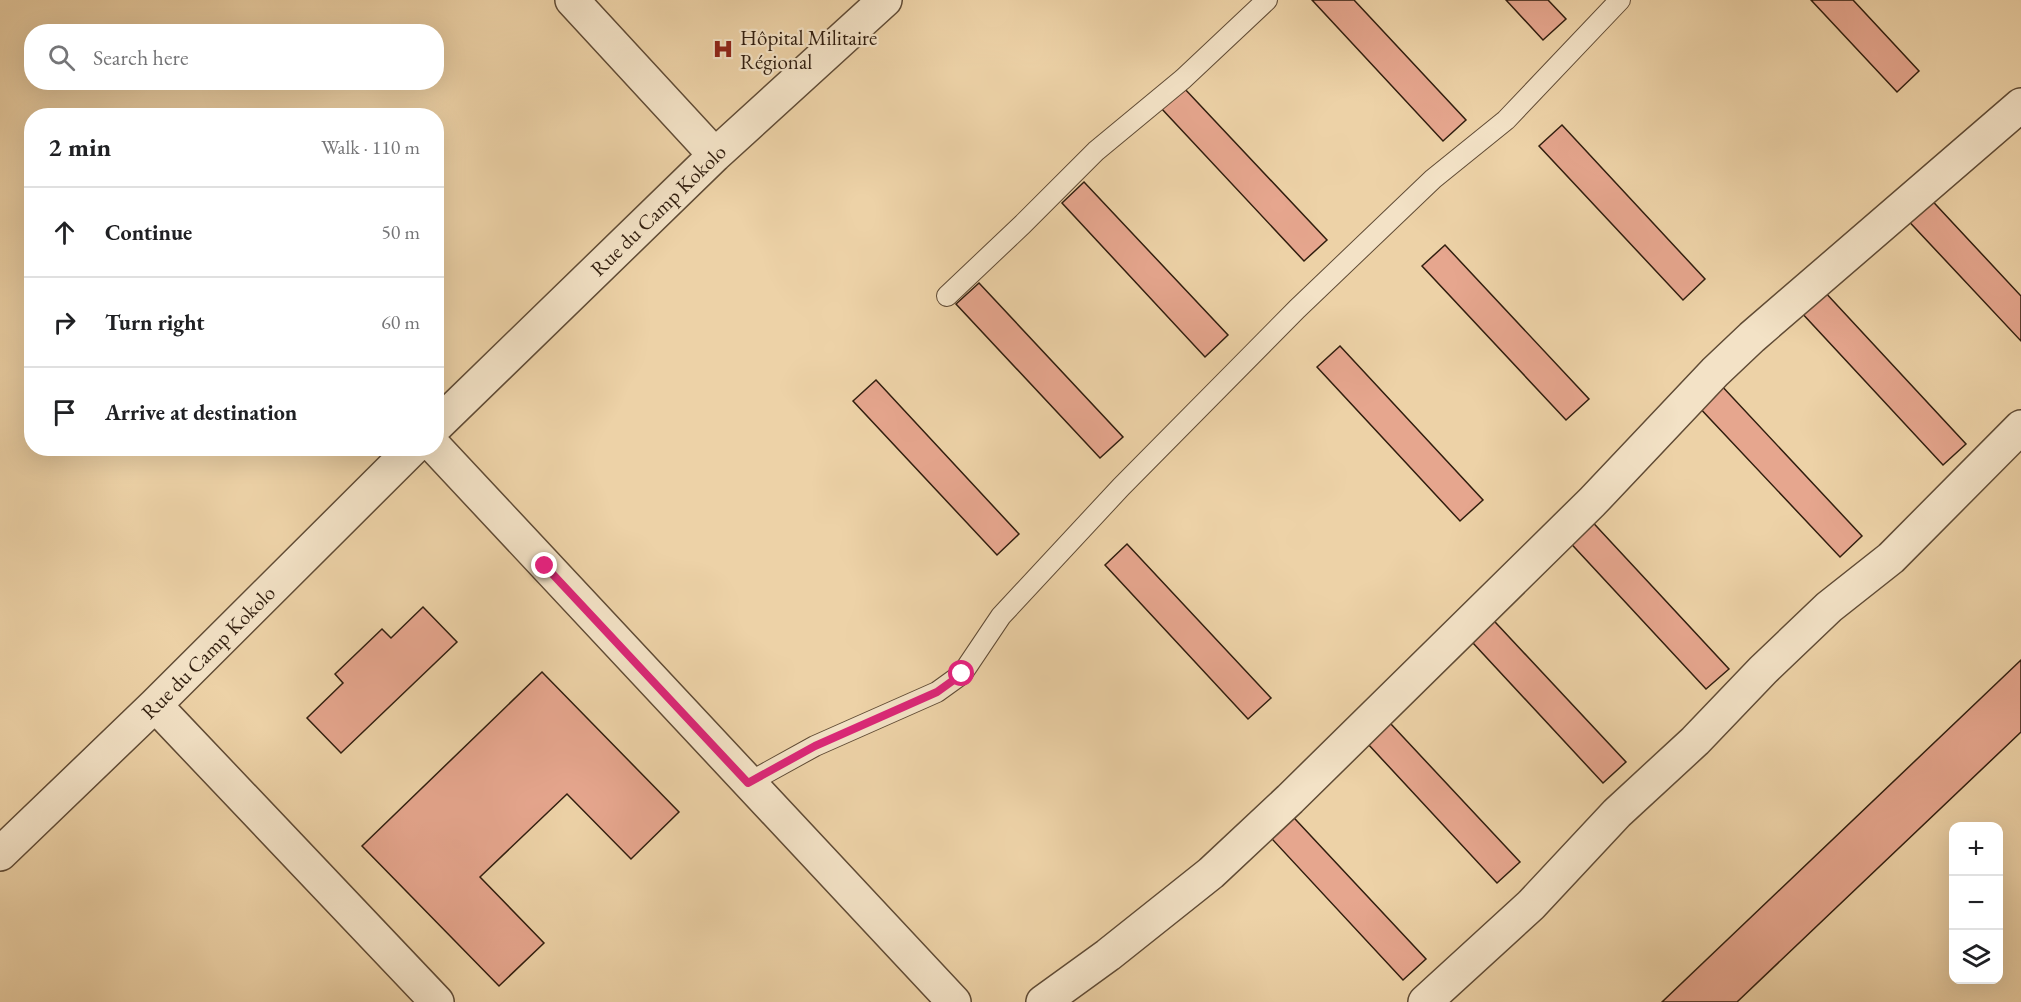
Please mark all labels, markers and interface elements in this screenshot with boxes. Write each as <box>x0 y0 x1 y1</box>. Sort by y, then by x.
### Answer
search box <box>24 24 444 90</box>
place label: Hôpital Militaire Régional <box>740 24 877 75</box>
hospital icon: Hôpital Militaire Régional <box>711 37 735 61</box>
icon: search <box>45 41 78 74</box>
text: Search here <box>93 43 188 72</box>
text: 2 min <box>48 130 111 164</box>
text: Walk · 110 m <box>321 134 420 160</box>
street label: Rue du Camp Kokolo <box>584 138 732 282</box>
icon: ahead <box>48 216 81 249</box>
text: Continue <box>105 218 192 247</box>
text: 50 m <box>381 219 420 245</box>
icon: right <box>48 306 81 339</box>
text: Turn right <box>105 308 204 337</box>
text: 60 m <box>381 309 420 335</box>
icon: arrive <box>48 396 81 429</box>
text: Arrive at destination <box>105 398 297 427</box>
route end <box>531 552 557 578</box>
street label: Rue du Camp Kokolo <box>135 579 281 725</box>
route start <box>948 660 974 686</box>
map controls <box>1949 822 2003 984</box>
button: + <box>1949 822 2003 876</box>
button: − <box>1949 876 2003 930</box>
button: layers <box>1949 930 2003 984</box>

